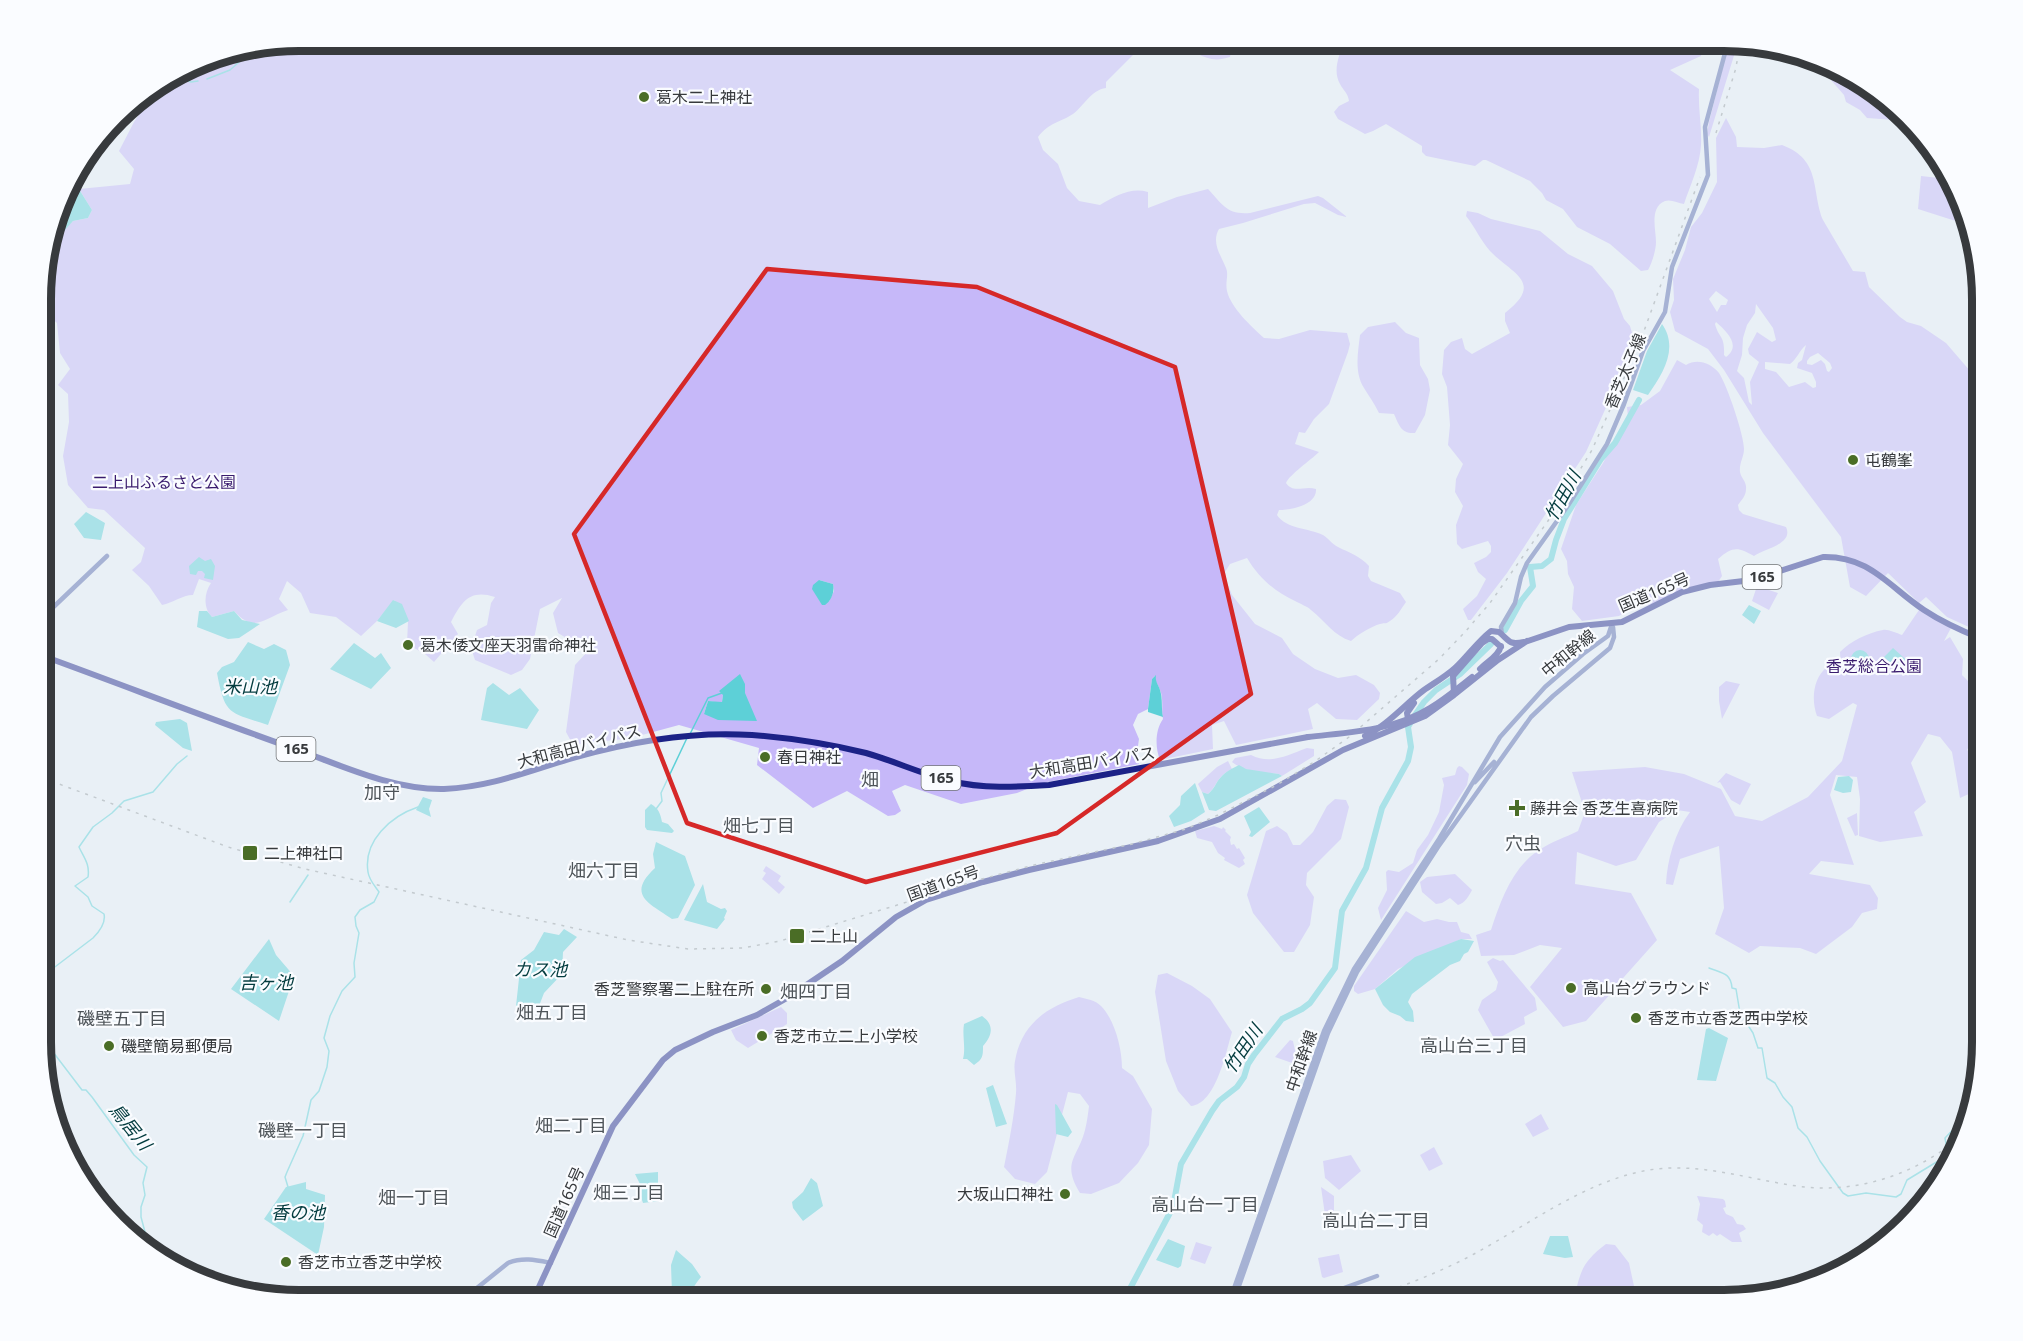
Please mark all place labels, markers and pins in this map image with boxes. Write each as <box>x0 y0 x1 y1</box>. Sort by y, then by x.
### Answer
place label: 葛木二上神社 <box>656 86 752 108</box>
marker: 葛木二上神社 <box>637 90 651 104</box>
place label: 屯鶴峯 <box>1865 449 1913 471</box>
marker: 屯鶴峯 <box>1846 453 1860 467</box>
place label: 葛木倭文座天羽雷命神社 <box>420 634 596 656</box>
marker: 葛木倭文座天羽雷命神社 <box>401 638 415 652</box>
place label: 春日神社 <box>777 746 841 768</box>
marker: 春日神社 <box>758 750 772 764</box>
place label: 藤井会 香芝生喜病院 <box>1530 797 1678 819</box>
marker: 藤井会 香芝生喜病院 <box>1508 799 1526 817</box>
place label: 二上神社口 <box>264 842 344 864</box>
marker: 二上神社口 <box>241 844 259 862</box>
place label: 二上山 <box>810 925 858 947</box>
marker: 二上山 <box>788 927 806 945</box>
place label: 高山台グラウンド <box>1583 977 1711 999</box>
place label: 香芝警察署二上駐在所 <box>594 978 754 1000</box>
marker: 高山台グラウンド <box>1564 981 1578 995</box>
marker: 香芝警察署二上駐在所 <box>759 982 773 996</box>
place label: 香芝市立香芝西中学校 <box>1648 1007 1808 1029</box>
marker: 香芝市立香芝西中学校 <box>1629 1011 1643 1025</box>
place label: 香芝市立二上小学校 <box>774 1025 918 1047</box>
marker: 香芝市立二上小学校 <box>755 1029 769 1043</box>
place label: 磯壁簡易郵便局 <box>121 1035 233 1057</box>
marker: 磯壁簡易郵便局 <box>102 1039 116 1053</box>
place label: 大坂山口神社 <box>957 1183 1053 1205</box>
marker: 大坂山口神社 <box>1058 1187 1072 1201</box>
place label: 香芝市立香芝中学校 <box>298 1251 442 1273</box>
marker: 香芝市立香芝中学校 <box>279 1255 293 1269</box>

